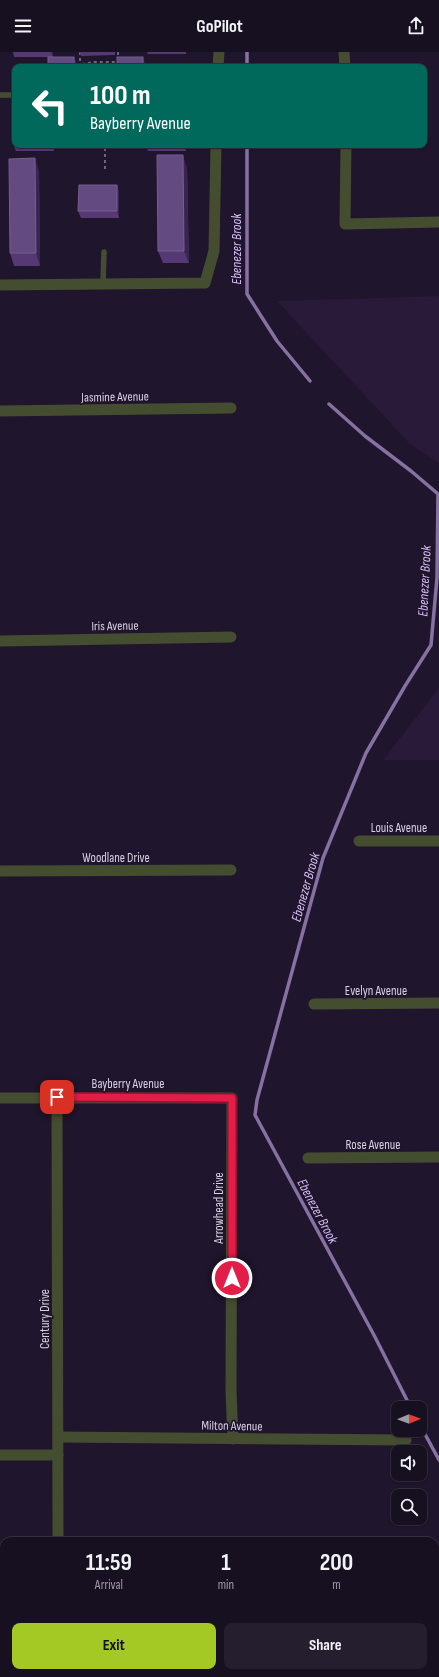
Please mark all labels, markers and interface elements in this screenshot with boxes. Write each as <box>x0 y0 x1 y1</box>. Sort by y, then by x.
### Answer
icon: menu <box>12 15 34 37</box>
icon: share <box>405 15 427 37</box>
text: GoPilot <box>196 16 243 37</box>
text: 100 m <box>90 79 151 112</box>
icon: left <box>24 80 76 132</box>
text: Bayberry Avenue <box>90 113 191 134</box>
water label: Ebenezer Brook <box>228 213 245 284</box>
street label: Jasmine Avenue <box>80 388 149 406</box>
water label: Ebenezer Brook <box>414 544 435 617</box>
street label: Iris Avenue <box>91 618 139 634</box>
street label: Louis Avenue <box>371 820 427 836</box>
street label: Woodlane Drive <box>82 850 150 866</box>
water label: Ebenezer Brook <box>288 850 324 924</box>
street label: Evelyn Avenue <box>345 983 407 999</box>
street label: Bayberry Avenue <box>92 1076 164 1092</box>
pin <box>40 1080 74 1114</box>
icon: arrive <box>46 1086 68 1108</box>
street label: Rose Avenue <box>346 1137 401 1153</box>
street label: Arrowhead Drive <box>211 1172 227 1245</box>
water label: Ebenezer Brook <box>293 1176 342 1247</box>
position arrow <box>211 1257 253 1299</box>
street label: Century Drive <box>37 1289 53 1349</box>
north arrow <box>391 1401 427 1437</box>
map controls <box>391 1401 427 1525</box>
street label: Milton Avenue <box>201 1417 263 1435</box>
button: sound <box>391 1445 427 1481</box>
button: search <box>391 1489 427 1525</box>
text: 11:59 <box>86 1548 132 1577</box>
text: 1 <box>221 1548 231 1577</box>
text: 200 <box>320 1548 353 1577</box>
text: Arrival <box>95 1577 123 1593</box>
text: min <box>218 1577 234 1593</box>
text: m <box>332 1577 341 1593</box>
button: Exit <box>12 1623 216 1669</box>
button: Share <box>224 1623 427 1669</box>

